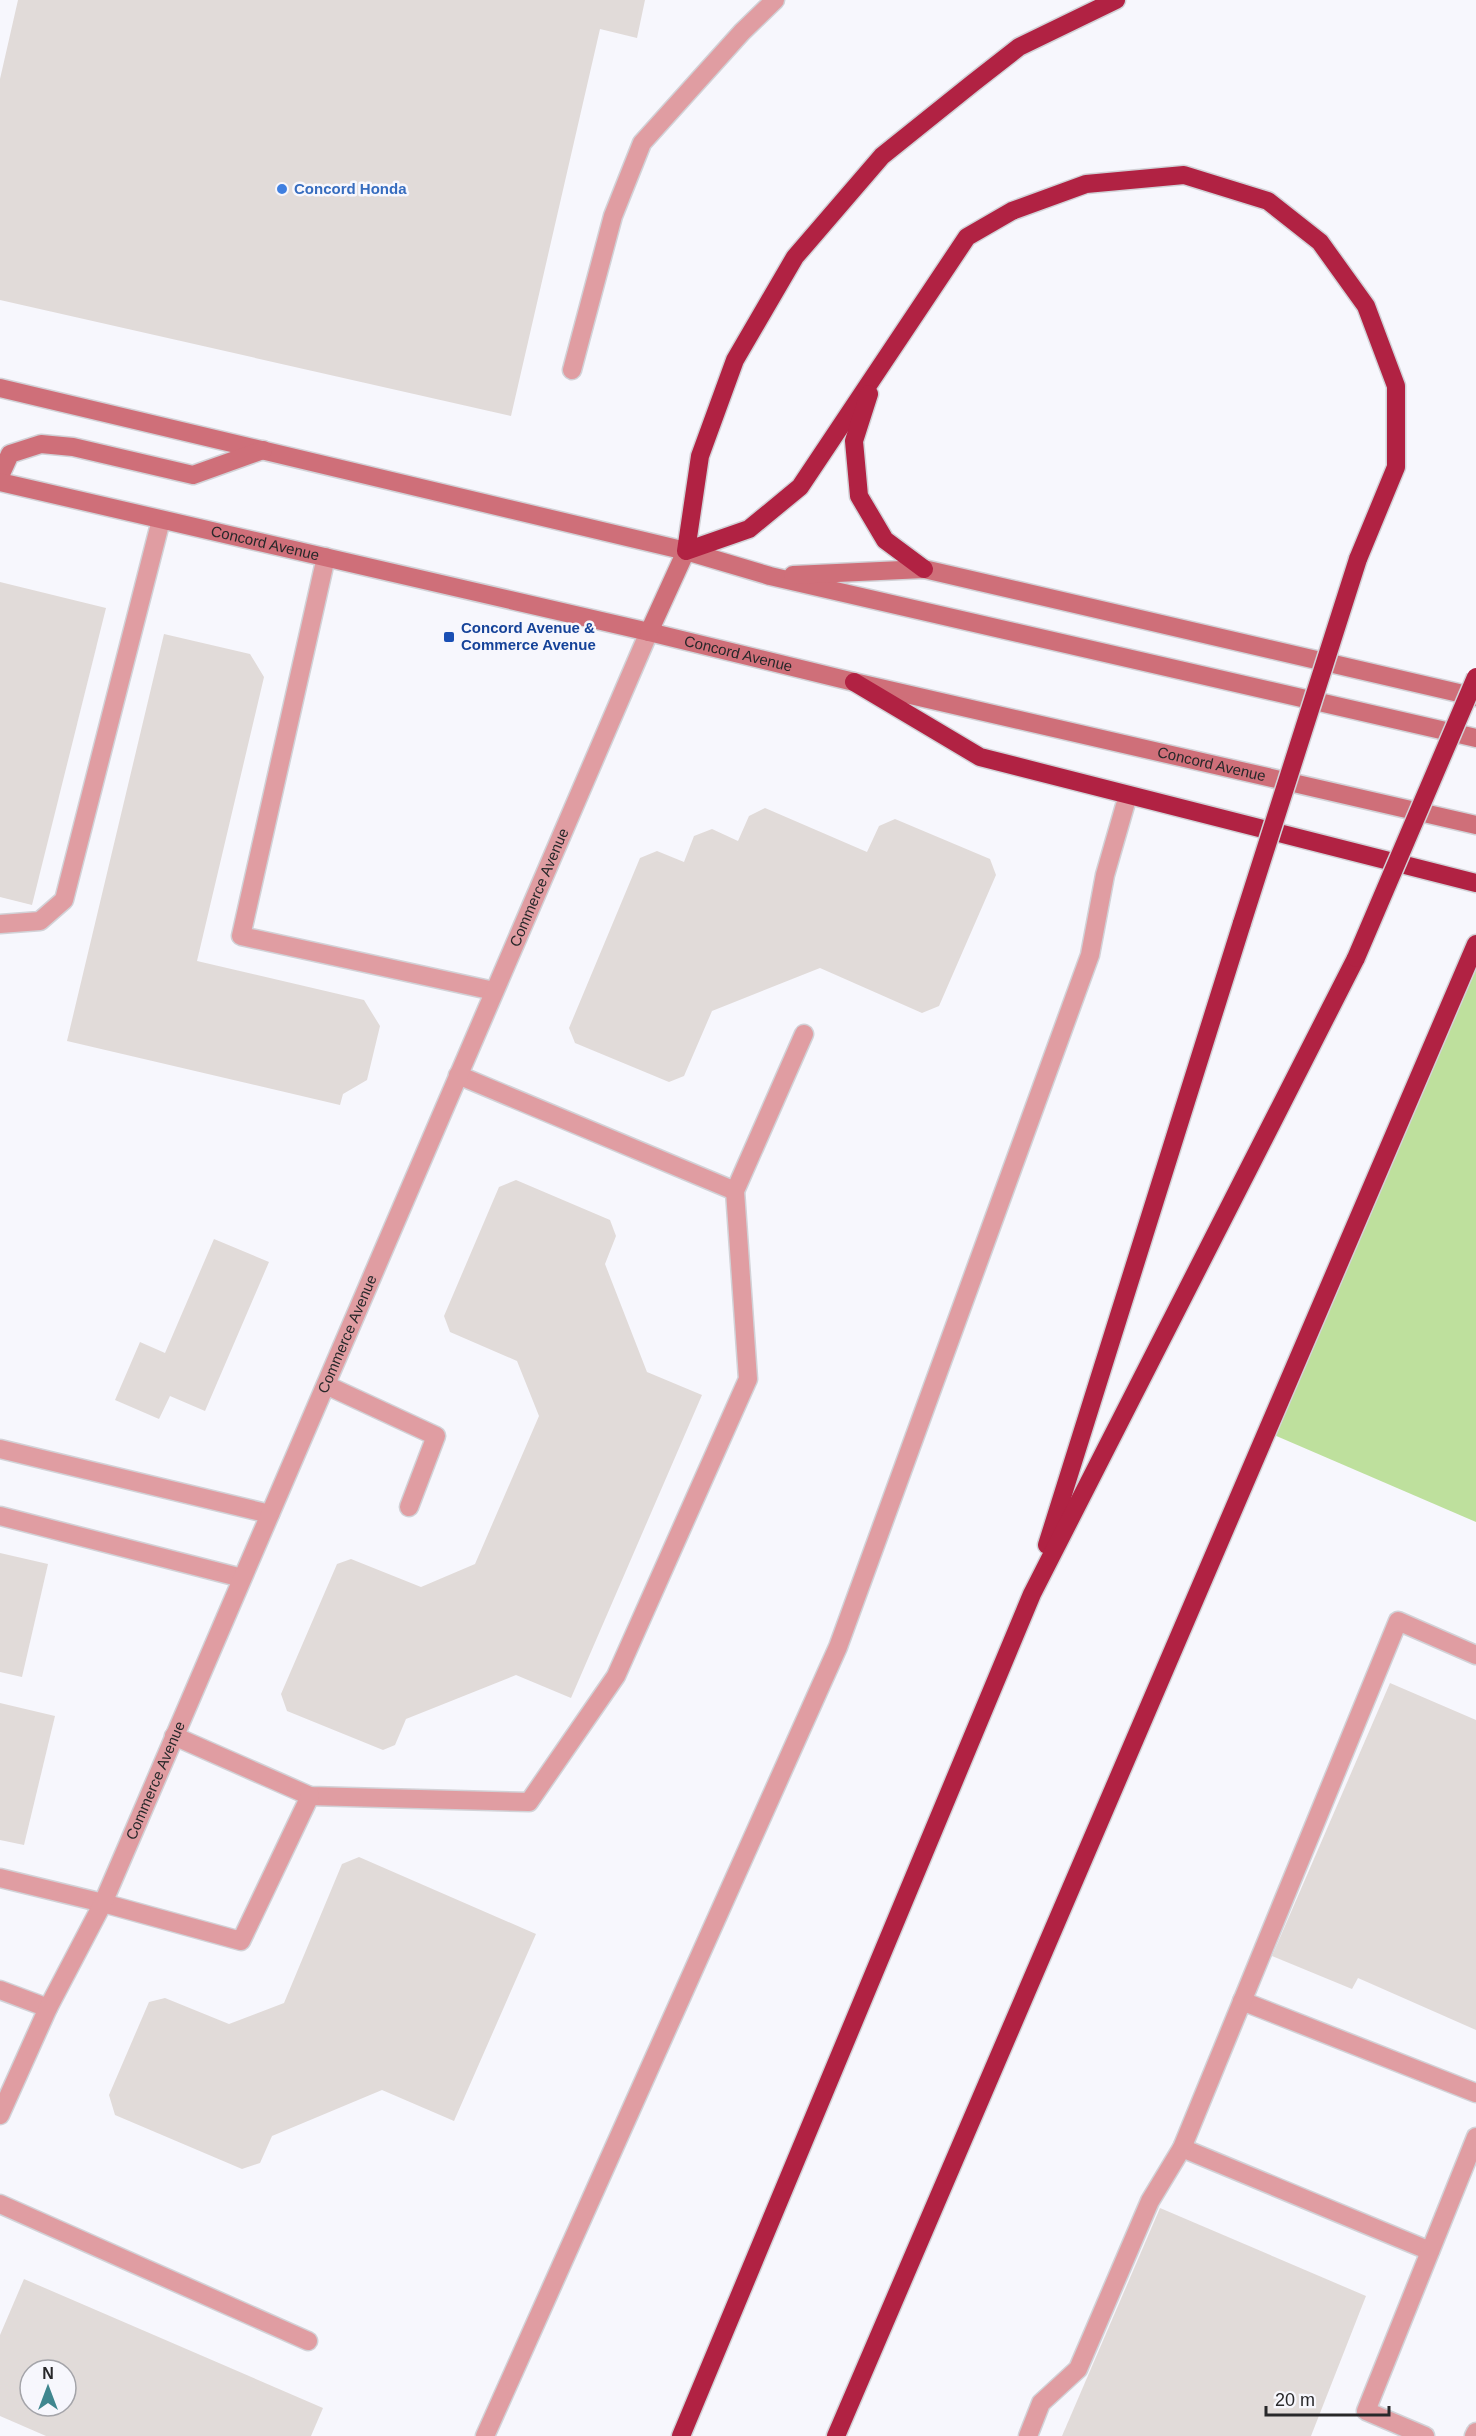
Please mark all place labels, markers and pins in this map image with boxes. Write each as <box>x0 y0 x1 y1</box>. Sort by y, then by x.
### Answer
place label: Concord Honda <box>294 180 407 197</box>
marker: Concord Honda <box>275 182 289 196</box>
place label: Concord Avenue & Commerce Avenue <box>461 619 596 653</box>
marker: Concord Avenue & Commerce Avenue <box>442 630 456 644</box>

